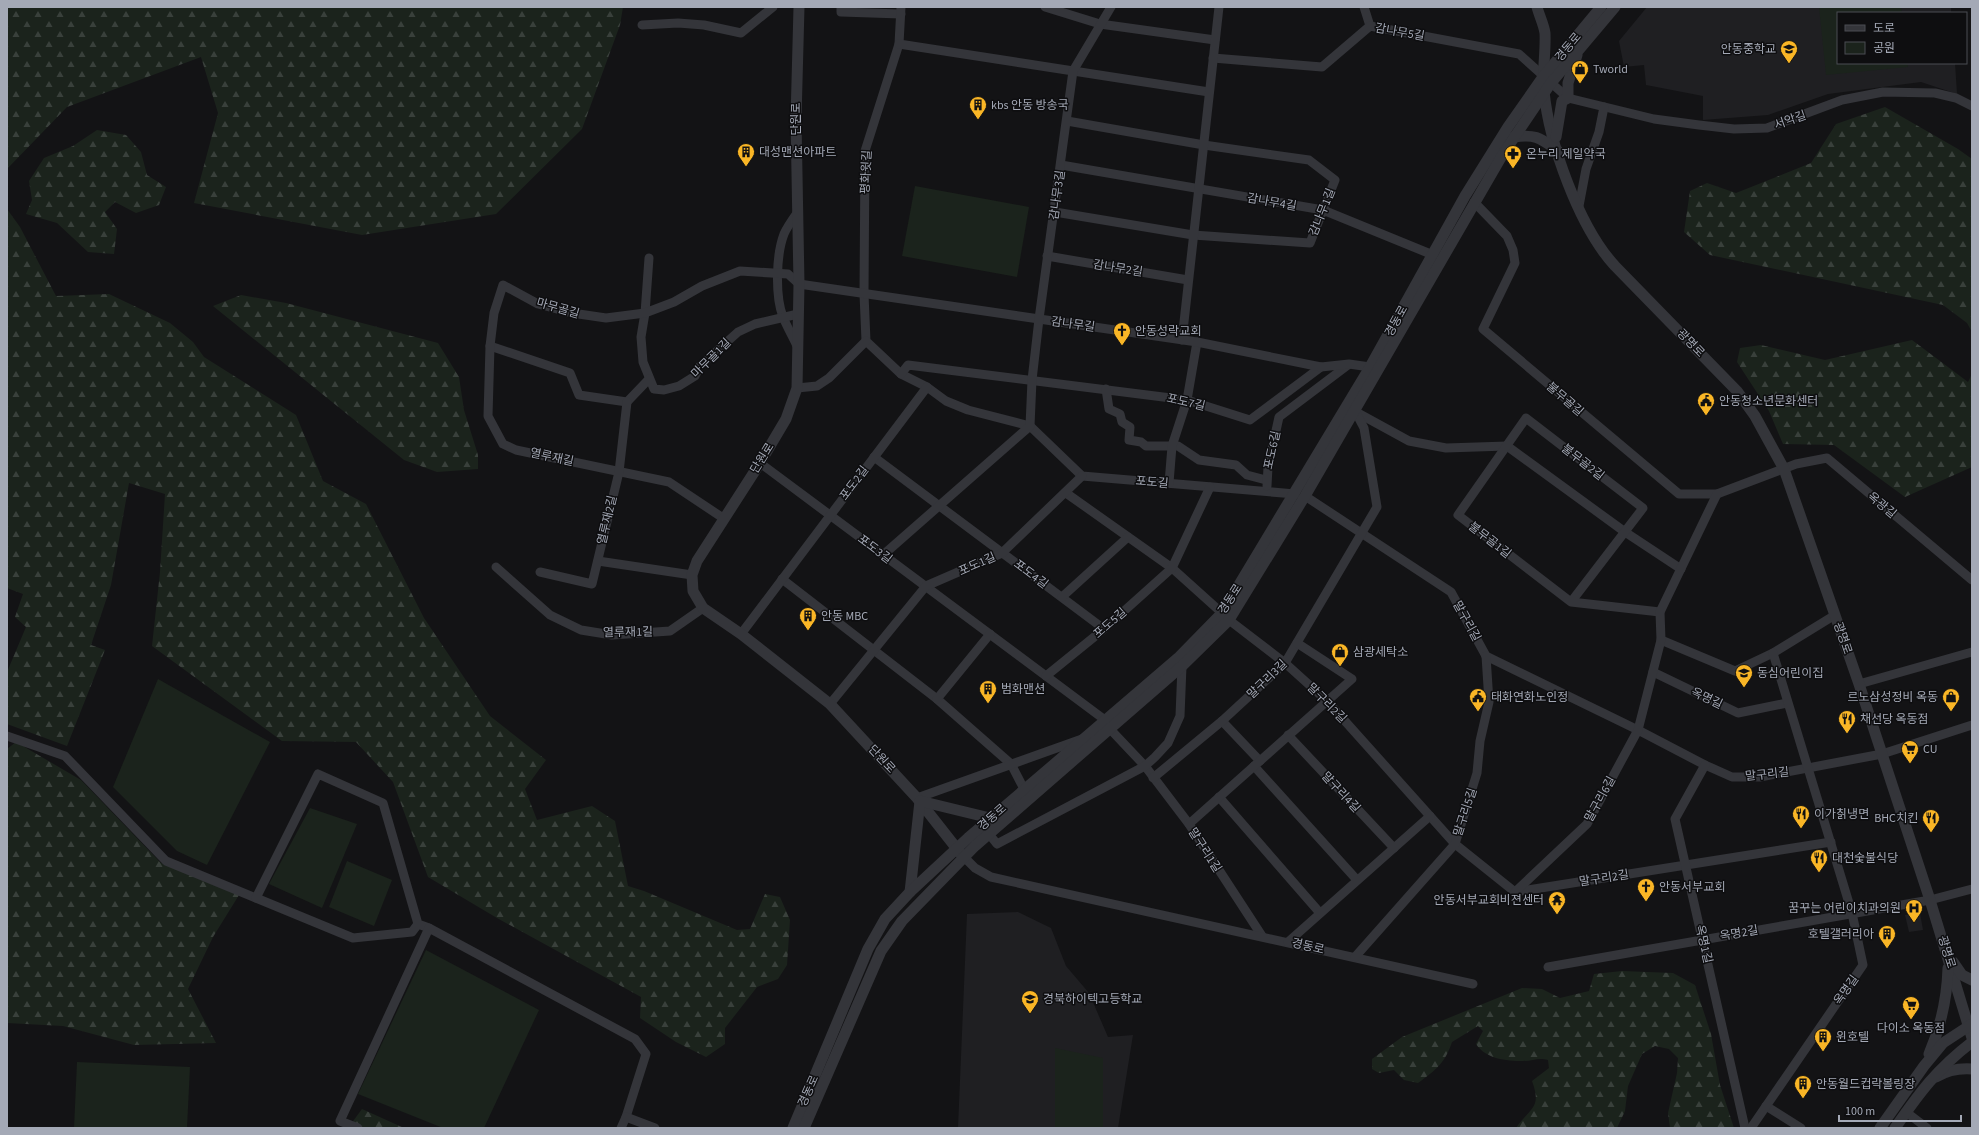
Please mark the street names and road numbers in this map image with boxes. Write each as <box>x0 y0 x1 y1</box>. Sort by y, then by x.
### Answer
street label: 감나무5길 <box>1374 20 1426 45</box>
street label: 경동로 <box>1551 29 1586 65</box>
street label: 단원로 <box>788 102 805 136</box>
street label: 서악길 <box>1772 107 1809 134</box>
street label: 평화윗길 <box>857 150 876 195</box>
street label: 감나무3길 <box>1046 169 1069 221</box>
street label: 감나무1길 <box>1305 186 1340 239</box>
street label: 감나무4길 <box>1246 190 1298 215</box>
street label: 감나무2길 <box>1092 256 1144 281</box>
street label: 마무골길 <box>534 294 581 323</box>
street label: 경동로 <box>1381 303 1412 340</box>
street label: 감나무길 <box>1050 313 1096 336</box>
street label: 광명로 <box>1673 326 1708 361</box>
street label: 마무골1길 <box>688 335 735 382</box>
street label: 불무골길 <box>1542 378 1587 420</box>
street label: 포도7길 <box>1165 390 1207 415</box>
street label: 포도6길 <box>1260 429 1285 471</box>
street label: 단원로 <box>746 440 778 477</box>
street label: 불무골2길 <box>1558 440 1608 485</box>
street label: 열루재길 <box>529 445 575 470</box>
street label: 포도2길 <box>836 463 873 504</box>
street label: 포도길 <box>1135 473 1169 492</box>
street label: 옥광길 <box>1864 488 1900 523</box>
street label: 열루재2길 <box>594 494 621 546</box>
street label: 불무골1길 <box>1465 518 1515 563</box>
street label: 포도3길 <box>854 531 895 568</box>
street label: 포도1길 <box>956 549 999 580</box>
street label: 포도4길 <box>1010 556 1051 593</box>
street label: 경동로 <box>1214 581 1247 618</box>
street label: 말구리길 <box>1448 598 1485 645</box>
street label: 포도5길 <box>1090 604 1131 643</box>
street label: 광명로 <box>1829 620 1856 657</box>
street label: 열루재1길 <box>603 624 653 641</box>
street label: 말구리3길 <box>1243 656 1291 703</box>
street label: 말구리2길 <box>1303 680 1350 727</box>
street label: 옥명길 <box>1688 684 1725 713</box>
street label: 단원로 <box>864 741 899 777</box>
street label: 말구리길 <box>1744 764 1790 785</box>
street label: 말구리4길 <box>1317 768 1364 816</box>
street label: 말구리6길 <box>1581 773 1620 825</box>
street label: 말구리5길 <box>1450 786 1481 839</box>
street label: 경동로 <box>974 800 1010 835</box>
street label: 말구리1길 <box>1184 825 1225 876</box>
street label: 말구리2길 <box>1578 866 1630 891</box>
street label: 옥명2길 <box>1718 922 1760 945</box>
street label: 옥명1길 <box>1691 923 1716 965</box>
street label: 경동로 <box>1290 934 1326 958</box>
street label: 광명로 <box>1934 934 1959 970</box>
street label: 옥명길 <box>1830 972 1863 1009</box>
street label: 경동로 <box>794 1073 823 1110</box>

